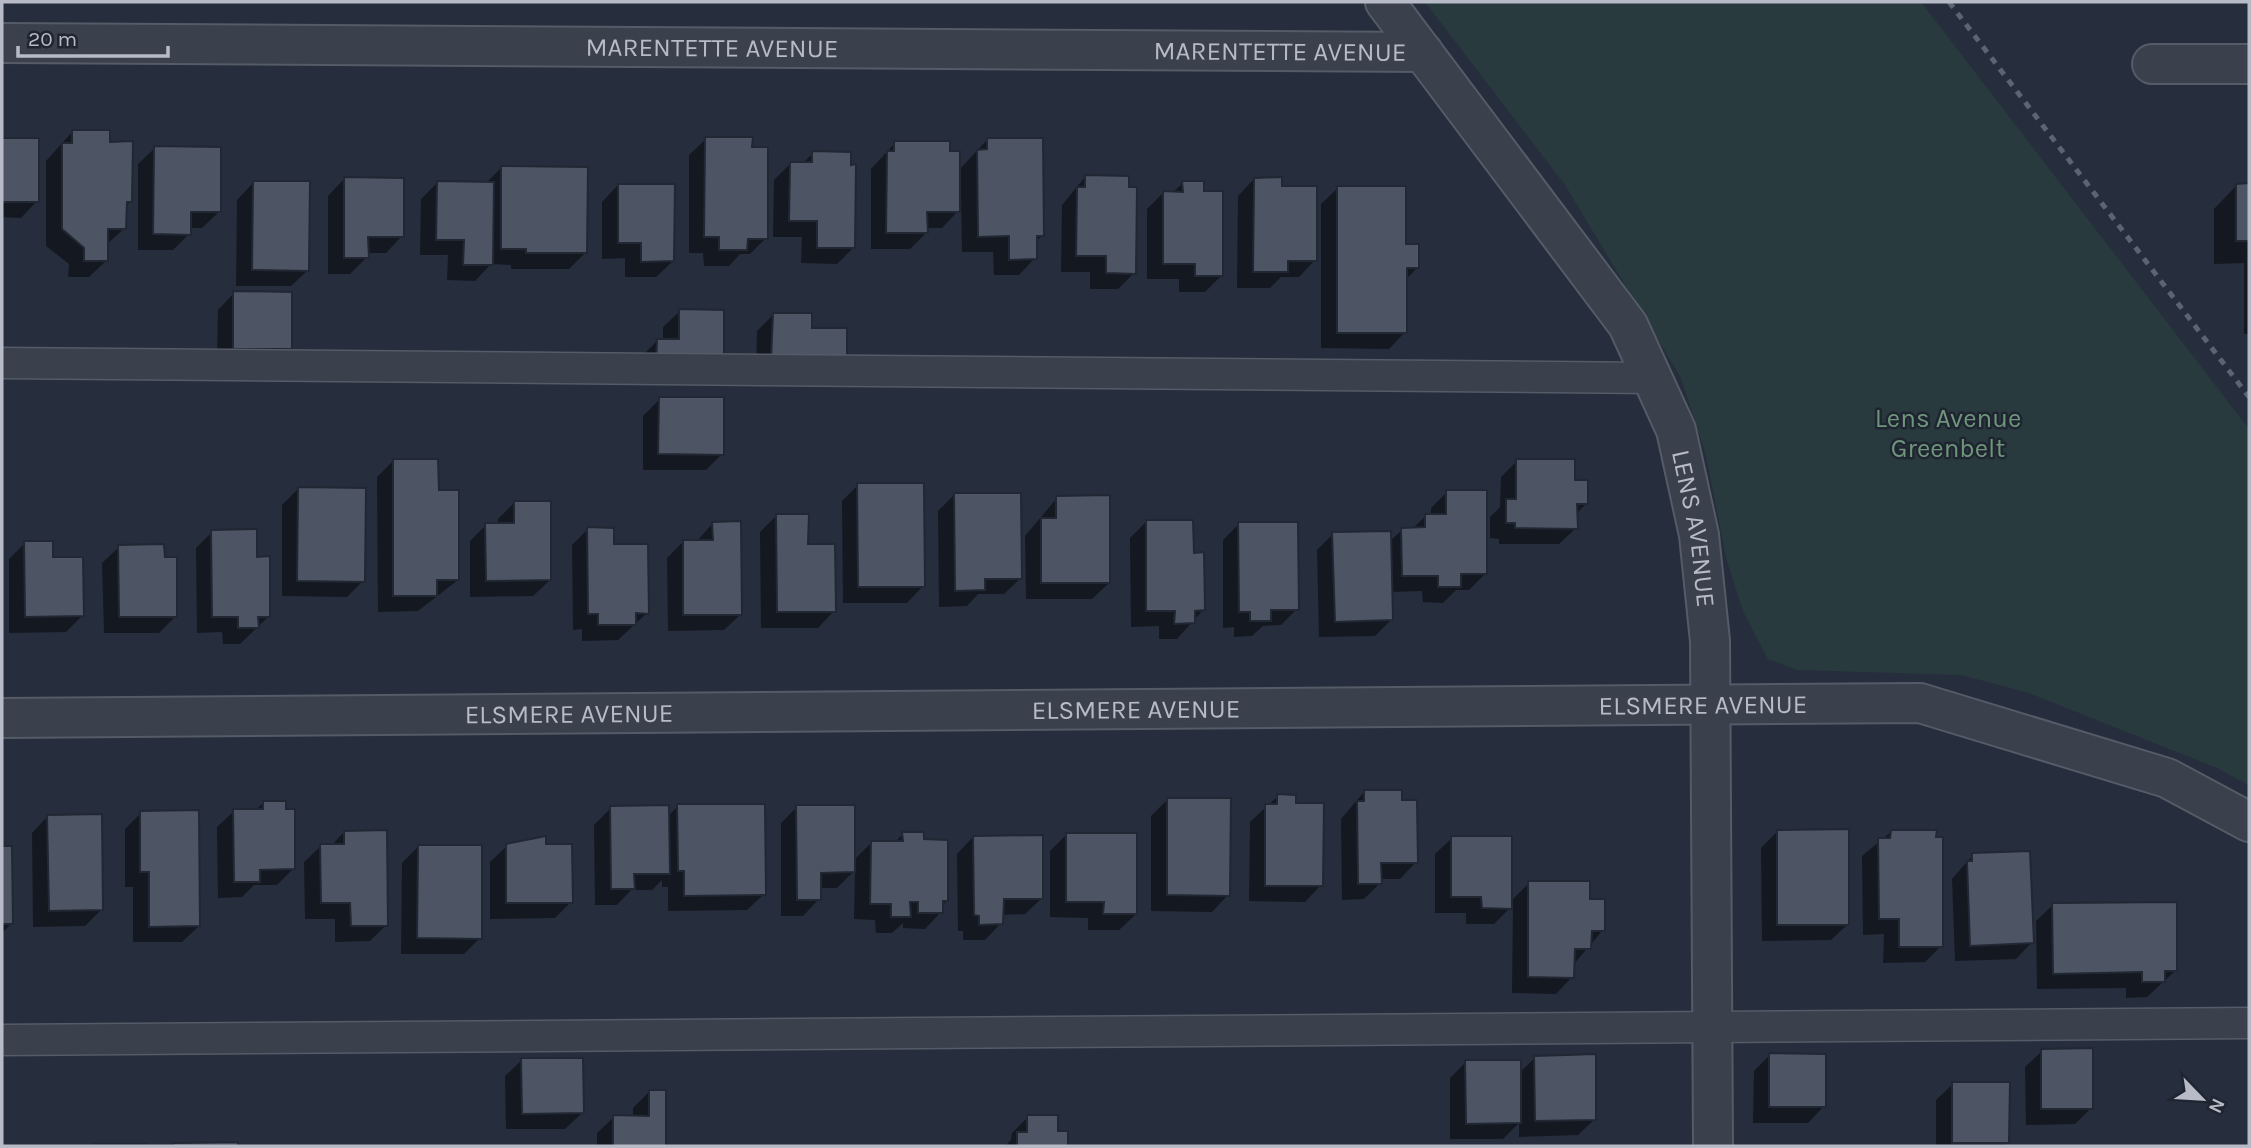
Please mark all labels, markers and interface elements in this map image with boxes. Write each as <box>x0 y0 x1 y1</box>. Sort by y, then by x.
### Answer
scale bar <box>18 14 168 58</box>
text: 20 m <box>28 27 77 51</box>
street label: MARENTETTE AVENUE <box>586 31 838 64</box>
street label: MARENTETTE AVENUE <box>1154 35 1406 67</box>
park label: Lens Avenue Greenbelt <box>1875 403 2021 464</box>
street label: LENS AVENUE <box>1665 447 1722 609</box>
street label: ELSMERE AVENUE <box>1598 688 1807 721</box>
street label: ELSMERE AVENUE <box>1031 693 1240 725</box>
street label: ELSMERE AVENUE <box>464 697 673 730</box>
north arrow <box>2167 1064 2237 1134</box>
text: N <box>2204 1095 2229 1117</box>

